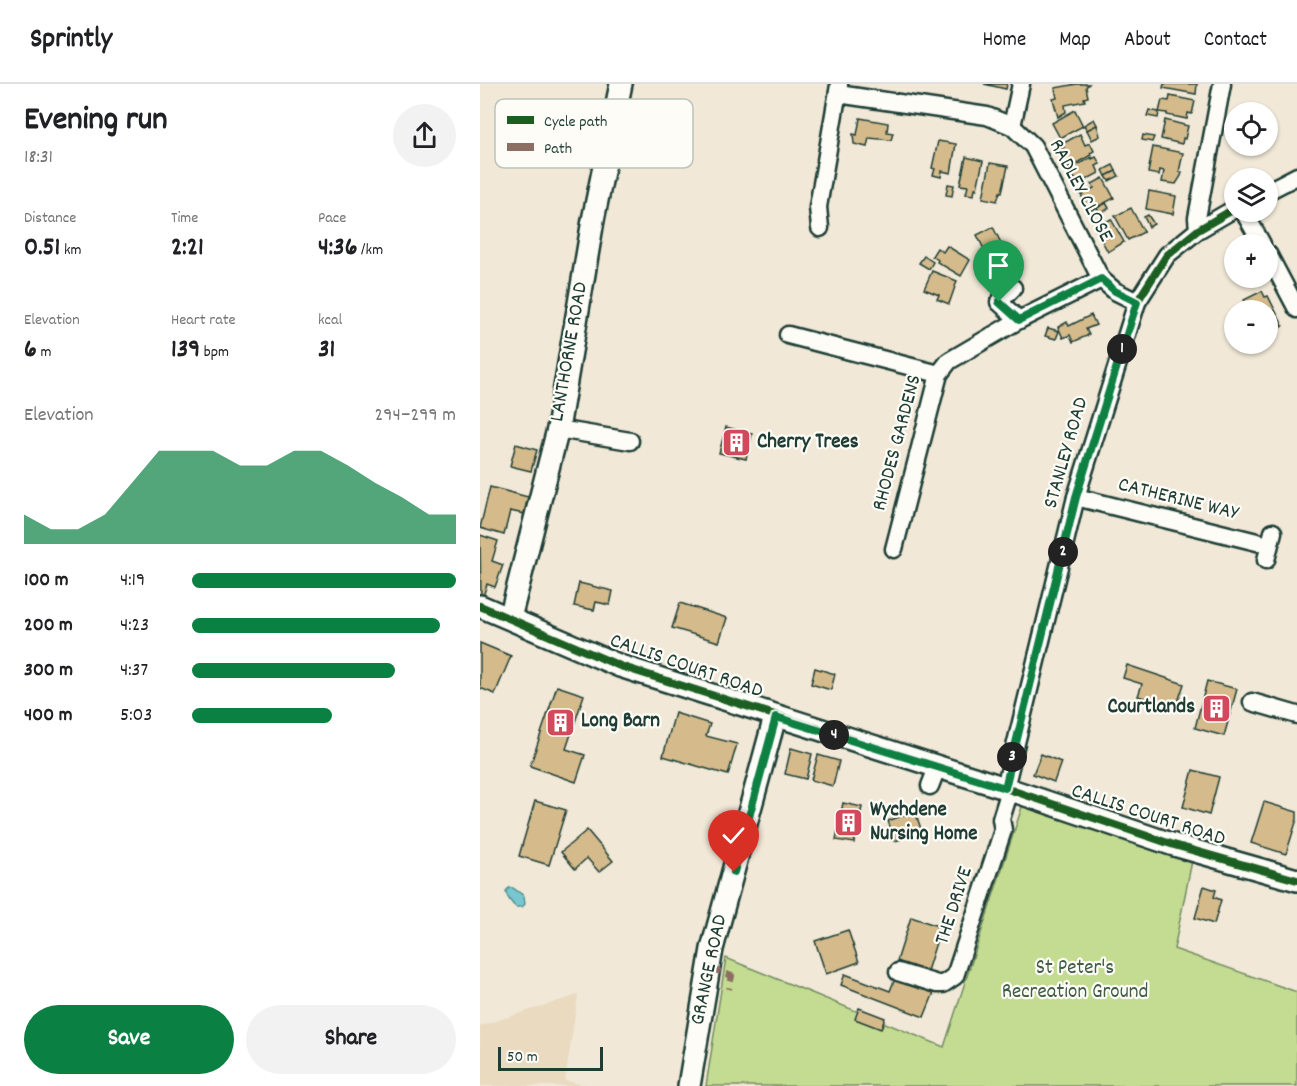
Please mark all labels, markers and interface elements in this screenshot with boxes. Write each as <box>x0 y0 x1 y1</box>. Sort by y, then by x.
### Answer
text: Sprintly <box>30 21 112 61</box>
text: Home <box>982 26 1026 56</box>
text: Map <box>1059 26 1091 56</box>
text: About <box>1124 26 1171 56</box>
text: Contact <box>1204 26 1267 56</box>
text: Evening run <box>24 98 168 145</box>
legend <box>495 99 693 168</box>
map controls <box>1224 102 1278 354</box>
button: locate <box>1224 102 1278 156</box>
button: share <box>393 104 456 167</box>
text: Cycle path <box>544 111 607 134</box>
street label: RADLEY CLOSE <box>1040 134 1120 248</box>
text: Path <box>544 138 572 161</box>
text: 18:31 <box>24 144 53 172</box>
button: layers <box>1224 168 1278 222</box>
text: Distance <box>24 207 76 230</box>
text: Time <box>171 207 198 230</box>
text: Pace <box>318 207 346 230</box>
text: 0.51 <box>24 230 60 267</box>
text: 2:21 <box>171 230 204 267</box>
text: 4:36 <box>318 230 357 267</box>
button: + <box>1224 234 1278 288</box>
text: km <box>60 239 81 262</box>
text: /km <box>357 239 383 262</box>
pin <box>973 240 1024 302</box>
icon: arrive <box>982 249 1015 282</box>
street label: LANTHORNE ROAD <box>543 280 597 424</box>
button: − <box>1224 300 1278 354</box>
text: Elevation <box>24 309 80 332</box>
text: Heart rate <box>171 309 236 332</box>
text: kcal <box>318 309 342 332</box>
text: 6 <box>24 332 37 369</box>
text: 139 <box>171 332 200 369</box>
text: 31 <box>318 332 335 369</box>
pin: 1 <box>1107 334 1137 364</box>
text: 1 <box>1120 337 1124 360</box>
text: m <box>37 341 51 364</box>
text: bpm <box>200 341 229 364</box>
street label: RHODES GARDENS <box>865 372 931 514</box>
street label: STANLEY ROAD <box>1037 394 1097 512</box>
text: Elevation <box>24 402 94 430</box>
text: 294–299 m <box>375 402 456 430</box>
building icon: Cherry Trees <box>720 427 752 459</box>
place label: Cherry Trees <box>757 428 859 458</box>
street label: CATHERINE WAY <box>1115 471 1243 530</box>
pin: 2 <box>1048 537 1078 567</box>
text: 2 <box>1060 540 1067 563</box>
text: 100 m <box>24 567 69 595</box>
text: 4:19 <box>120 567 145 595</box>
text: 200 m <box>24 612 73 640</box>
text: 4:23 <box>120 612 149 640</box>
street label: CALLIS COURT ROAD <box>605 627 767 707</box>
text: 300 m <box>24 657 73 685</box>
text: 4:37 <box>120 657 148 685</box>
building icon: Courtlands <box>1200 692 1232 724</box>
place label: Courtlands <box>1107 693 1195 723</box>
text: 400 m <box>24 702 72 730</box>
text: 5:03 <box>120 702 152 730</box>
building icon: Long Barn <box>544 706 576 738</box>
place label: Long Barn <box>581 707 660 737</box>
pin: 4 <box>819 720 849 750</box>
text: 4 <box>831 723 837 746</box>
pin: 3 <box>997 742 1027 772</box>
text: 3 <box>1008 745 1016 768</box>
street label: CALLIS COURT ROAD <box>1067 777 1229 855</box>
place label: Wychdene Nursing Home <box>870 796 977 850</box>
building icon: Wychdene Nursing Home <box>833 807 865 839</box>
pin <box>708 810 759 872</box>
icon: check <box>717 819 750 852</box>
street label: THE DRIVE <box>928 863 982 949</box>
street label: GRANGE ROAD <box>684 912 736 1028</box>
park label: St Peter's Recreation Ground <box>1002 954 1148 1008</box>
button: Save <box>24 1005 234 1074</box>
button: Share <box>246 1005 456 1074</box>
scale bar <box>498 1044 603 1072</box>
text: 50 m <box>507 1046 538 1069</box>

